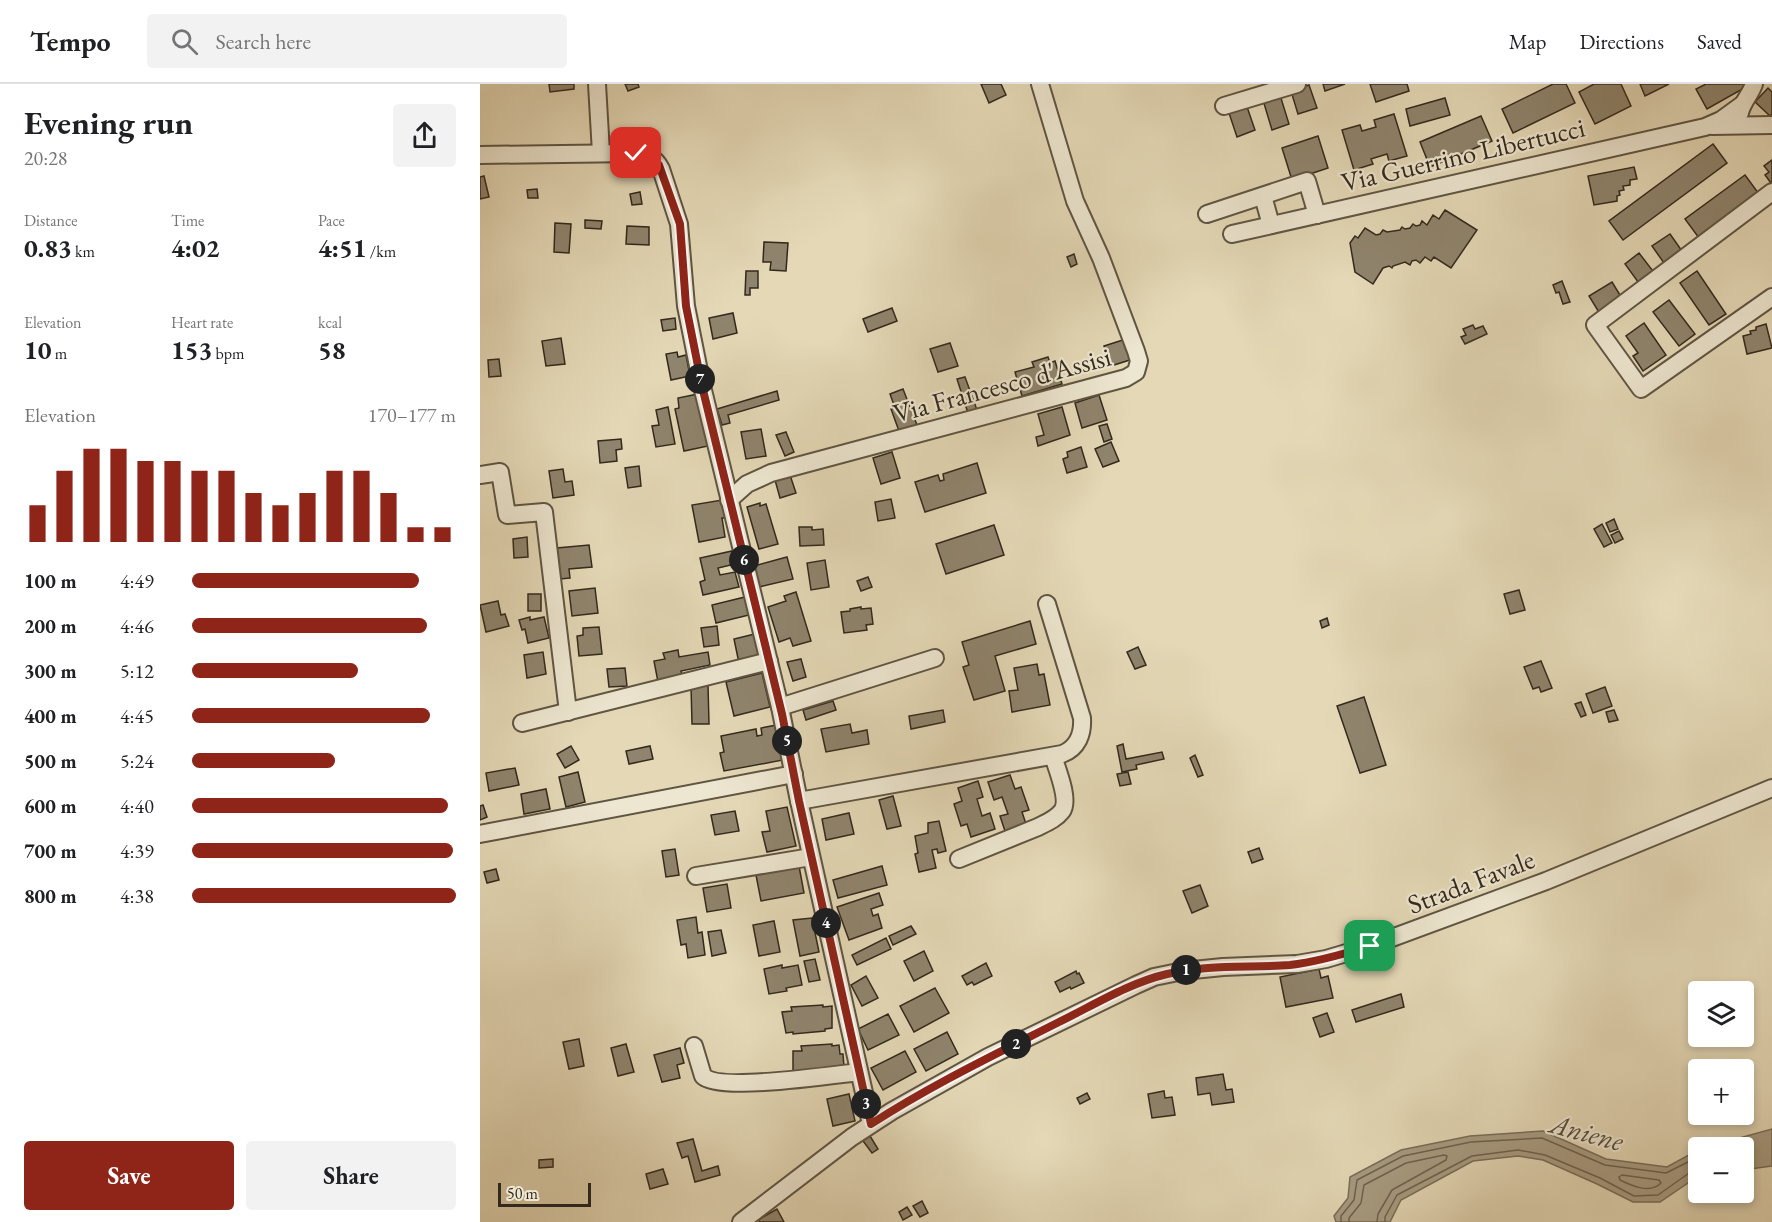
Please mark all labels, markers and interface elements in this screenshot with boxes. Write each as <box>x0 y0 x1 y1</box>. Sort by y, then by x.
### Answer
search box <box>147 14 567 68</box>
text: Tempo <box>30 23 111 59</box>
icon: search <box>168 25 201 58</box>
text: Search here <box>216 27 311 56</box>
text: Map <box>1509 28 1546 55</box>
text: Directions <box>1579 28 1664 55</box>
text: Saved <box>1697 28 1742 55</box>
text: Evening run <box>24 101 193 144</box>
button: share <box>393 104 456 167</box>
street label: Via Guerrino Libertucci <box>1338 109 1589 200</box>
pin <box>610 127 661 178</box>
icon: check <box>619 136 652 169</box>
text: 20:28 <box>24 145 67 171</box>
text: Distance <box>24 210 77 231</box>
text: Time <box>171 210 204 231</box>
text: Pace <box>318 210 345 231</box>
text: 0.83 <box>24 231 72 265</box>
text: 4:02 <box>171 231 220 265</box>
text: 4:51 <box>318 231 367 265</box>
text: km <box>72 241 95 262</box>
text: /km <box>367 241 396 262</box>
text: Elevation <box>24 312 82 333</box>
text: Heart rate <box>171 312 233 333</box>
text: kcal <box>318 312 342 333</box>
text: 10 <box>24 333 52 367</box>
text: 153 <box>171 333 212 367</box>
text: 58 <box>318 333 346 367</box>
street label: Via Francesco d'Assisi <box>889 338 1115 430</box>
text: m <box>52 343 67 364</box>
text: bpm <box>212 343 244 364</box>
pin: 7 <box>685 364 715 394</box>
text: 7 <box>696 368 704 389</box>
text: Elevation <box>24 402 96 428</box>
text: 170–177 m <box>368 402 456 428</box>
pin: 6 <box>729 545 759 575</box>
text: 6 <box>740 549 748 570</box>
text: 100 m <box>24 568 77 594</box>
text: 4:49 <box>120 568 154 594</box>
text: 200 m <box>24 613 77 639</box>
text: 4:46 <box>120 613 154 639</box>
text: 300 m <box>24 658 77 684</box>
text: 5:12 <box>120 658 154 684</box>
text: 400 m <box>24 703 77 729</box>
text: 4:45 <box>120 703 154 729</box>
pin: 5 <box>772 726 802 756</box>
text: 5 <box>783 730 791 751</box>
text: 500 m <box>24 748 77 774</box>
text: 5:24 <box>120 748 154 774</box>
text: 600 m <box>24 793 77 819</box>
text: 4:40 <box>120 793 154 819</box>
text: 700 m <box>24 838 77 864</box>
text: 4:39 <box>120 838 154 864</box>
street label: Strada Favale <box>1402 841 1539 922</box>
text: 800 m <box>24 883 77 909</box>
text: 4:38 <box>120 883 154 909</box>
pin: 4 <box>811 908 841 938</box>
text: 4 <box>822 912 830 933</box>
pin <box>1344 920 1395 971</box>
icon: arrive <box>1353 929 1386 962</box>
pin: 1 <box>1171 955 1201 985</box>
text: 1 <box>1182 959 1190 980</box>
map controls <box>1688 981 1754 1203</box>
button: layers <box>1688 981 1754 1047</box>
pin: 2 <box>1001 1029 1031 1059</box>
text: 2 <box>1012 1033 1020 1054</box>
button: + <box>1688 1059 1754 1125</box>
pin: 3 <box>851 1089 881 1119</box>
text: 3 <box>862 1093 870 1114</box>
water label: Aniene <box>1545 1104 1628 1159</box>
button: − <box>1688 1137 1754 1203</box>
button: Save <box>24 1141 234 1210</box>
button: Share <box>246 1141 456 1210</box>
scale bar <box>498 1180 591 1208</box>
text: 50 m <box>507 1183 538 1204</box>

